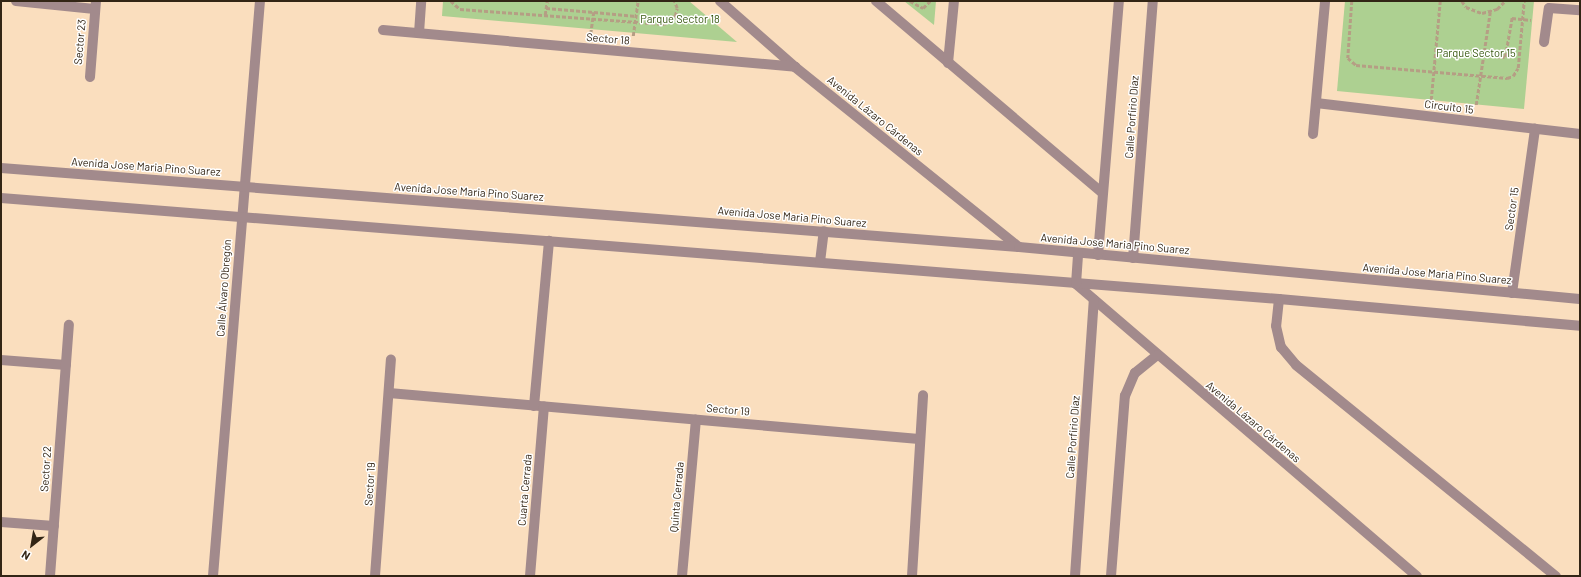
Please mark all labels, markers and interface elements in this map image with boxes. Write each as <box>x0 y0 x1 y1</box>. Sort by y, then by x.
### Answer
park label: Parque Sector 18 <box>640 12 720 26</box>
street label: Sector 23 <box>71 19 89 65</box>
street label: Sector 18 <box>586 31 630 47</box>
park label: Parque Sector 15 <box>1436 46 1516 60</box>
street label: Avenida Lázaro Cárdenas <box>825 73 925 159</box>
street label: Calle Porfirio Díaz <box>1123 75 1141 159</box>
street label: Circuito 15 <box>1424 97 1474 117</box>
street label: Avenida Jose Maria Pino Suarez <box>71 155 221 179</box>
street label: Avenida Jose Maria Pino Suarez <box>394 180 544 204</box>
street label: Sector 15 <box>1502 187 1522 231</box>
street label: Avenida Jose Maria Pino Suarez <box>717 204 867 230</box>
street label: Avenida Jose Maria Pino Suarez <box>1040 231 1190 257</box>
street label: Calle Álvaro Obregón <box>214 239 234 337</box>
street label: Avenida Jose Maria Pino Suarez <box>1362 261 1512 287</box>
street label: Avenida Lázaro Cárdenas <box>1203 379 1303 465</box>
street label: Calle Porfirio Díaz <box>1064 395 1082 479</box>
street label: Sector 19 <box>706 402 750 418</box>
street label: Sector 22 <box>38 446 54 492</box>
street label: Cuarta Cerrada <box>515 454 535 526</box>
street label: Quinta Cerrada <box>667 461 687 533</box>
street label: Sector 19 <box>362 462 378 506</box>
north arrow <box>12 525 52 565</box>
text: N <box>19 548 32 563</box>

